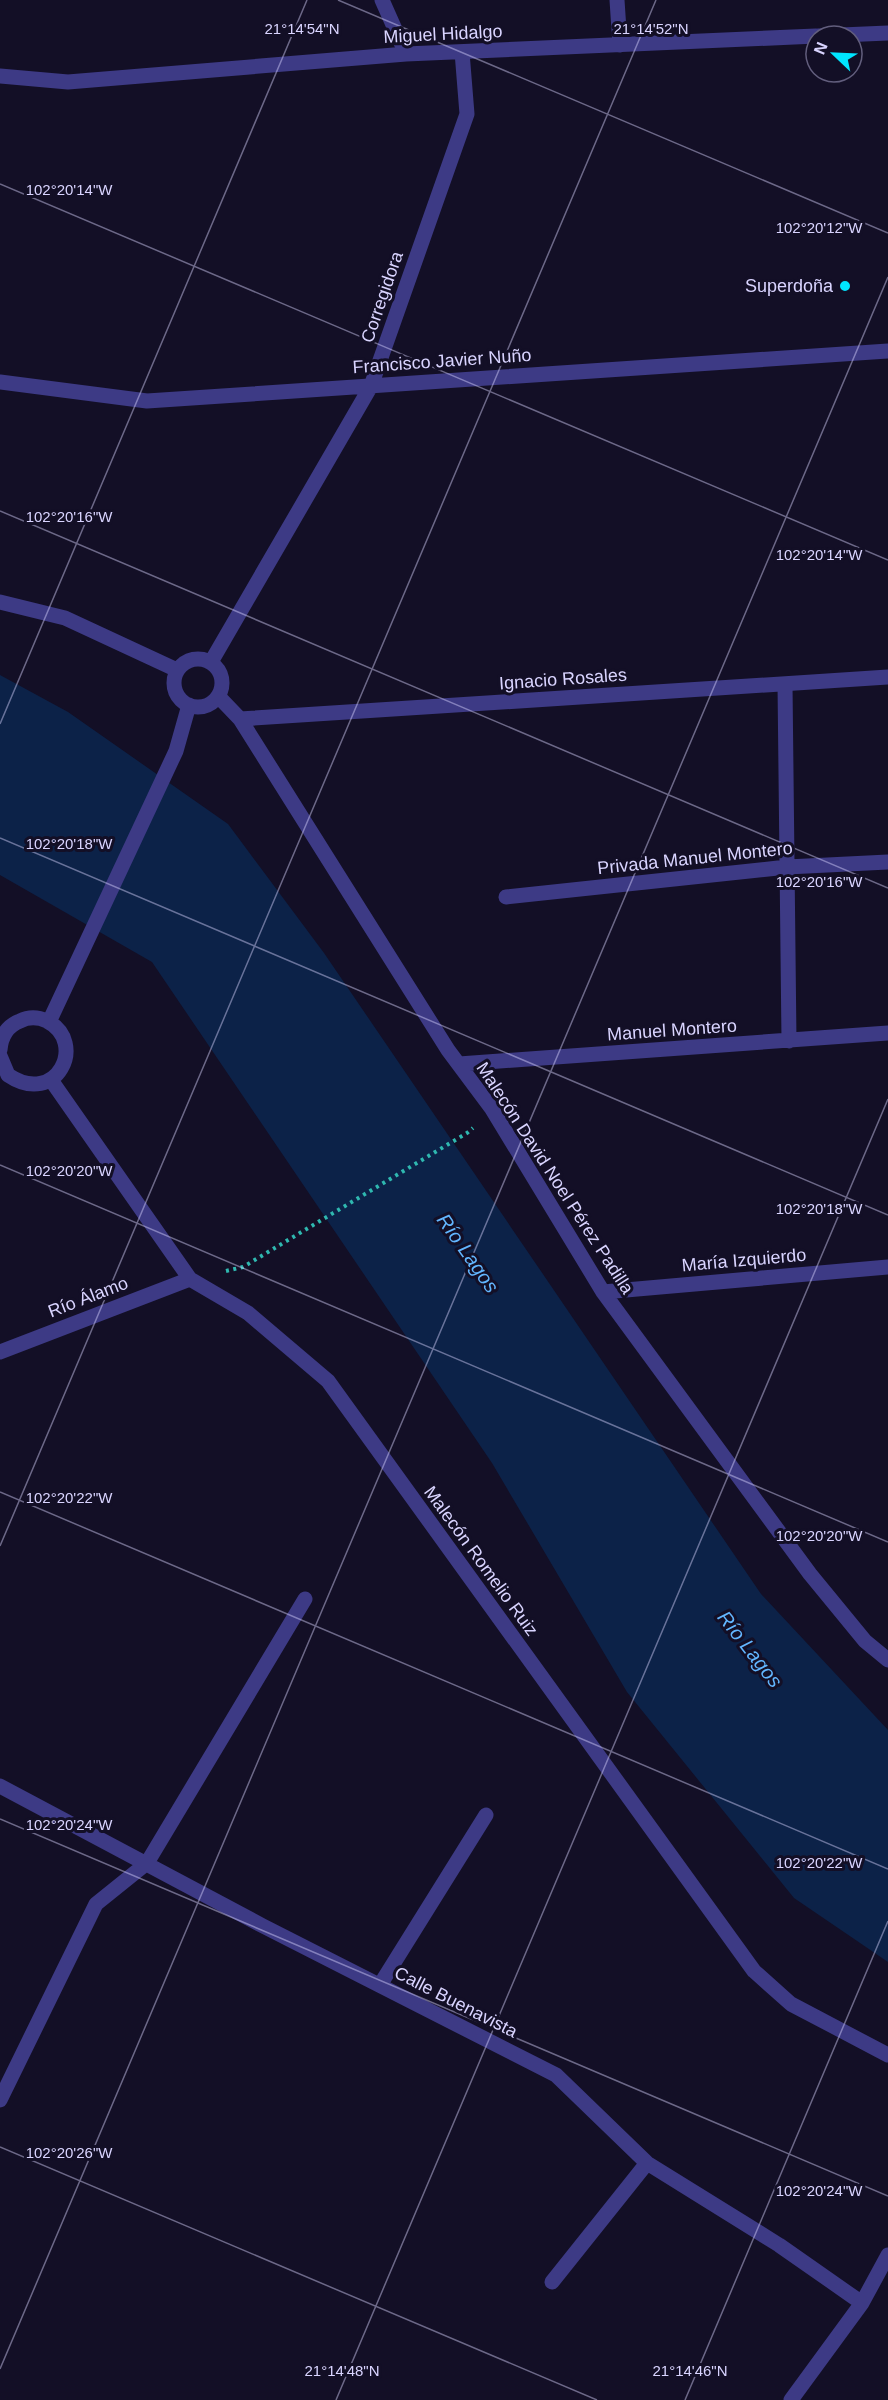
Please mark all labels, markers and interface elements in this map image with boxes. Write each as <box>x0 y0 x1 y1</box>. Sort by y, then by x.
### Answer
text: 21°14'54"N <box>264 20 340 37</box>
text: 21°14'52"N <box>613 20 689 37</box>
street label: Miguel Hidalgo <box>383 21 503 47</box>
north arrow <box>804 24 864 84</box>
text: N <box>811 40 831 57</box>
text: 102°20'14"W <box>26 181 113 198</box>
text: 102°20'12"W <box>776 219 863 236</box>
street label: Corregidora <box>357 248 407 345</box>
place label: Superdoña <box>745 276 834 296</box>
marker: Superdoña <box>838 279 852 293</box>
street label: Francisco Javier Nuño <box>352 345 532 377</box>
text: 102°20'16"W <box>26 508 113 525</box>
text: 102°20'14"W <box>776 546 863 563</box>
street label: Ignacio Rosales <box>498 665 628 693</box>
text: 102°20'18"W <box>26 835 113 852</box>
street label: Privada Manuel Montero <box>596 838 794 878</box>
text: 102°20'16"W <box>776 873 863 890</box>
street label: Manuel Montero <box>606 1015 738 1045</box>
street label: Malecón David Noel Pérez Padilla <box>473 1058 638 1298</box>
text: 102°20'20"W <box>26 1162 113 1179</box>
text: 102°20'18"W <box>776 1200 863 1217</box>
water label: Río Lagos <box>433 1209 503 1297</box>
street label: María Izquierdo <box>681 1245 807 1275</box>
street label: Río Álamo <box>45 1273 131 1321</box>
street label: Malecón Romelio Ruiz <box>420 1482 542 1640</box>
text: 102°20'22"W <box>26 1489 113 1506</box>
text: 102°20'20"W <box>776 1527 863 1544</box>
water label: Río Lagos <box>713 1606 787 1692</box>
text: 102°20'24"W <box>26 1816 113 1833</box>
text: 102°20'22"W <box>776 1854 863 1871</box>
street label: Calle Buenavista <box>391 1962 522 2042</box>
text: 102°20'26"W <box>26 2144 113 2161</box>
text: 102°20'24"W <box>776 2182 863 2199</box>
text: 21°14'48"N <box>304 2362 380 2379</box>
text: 21°14'46"N <box>652 2362 728 2379</box>

